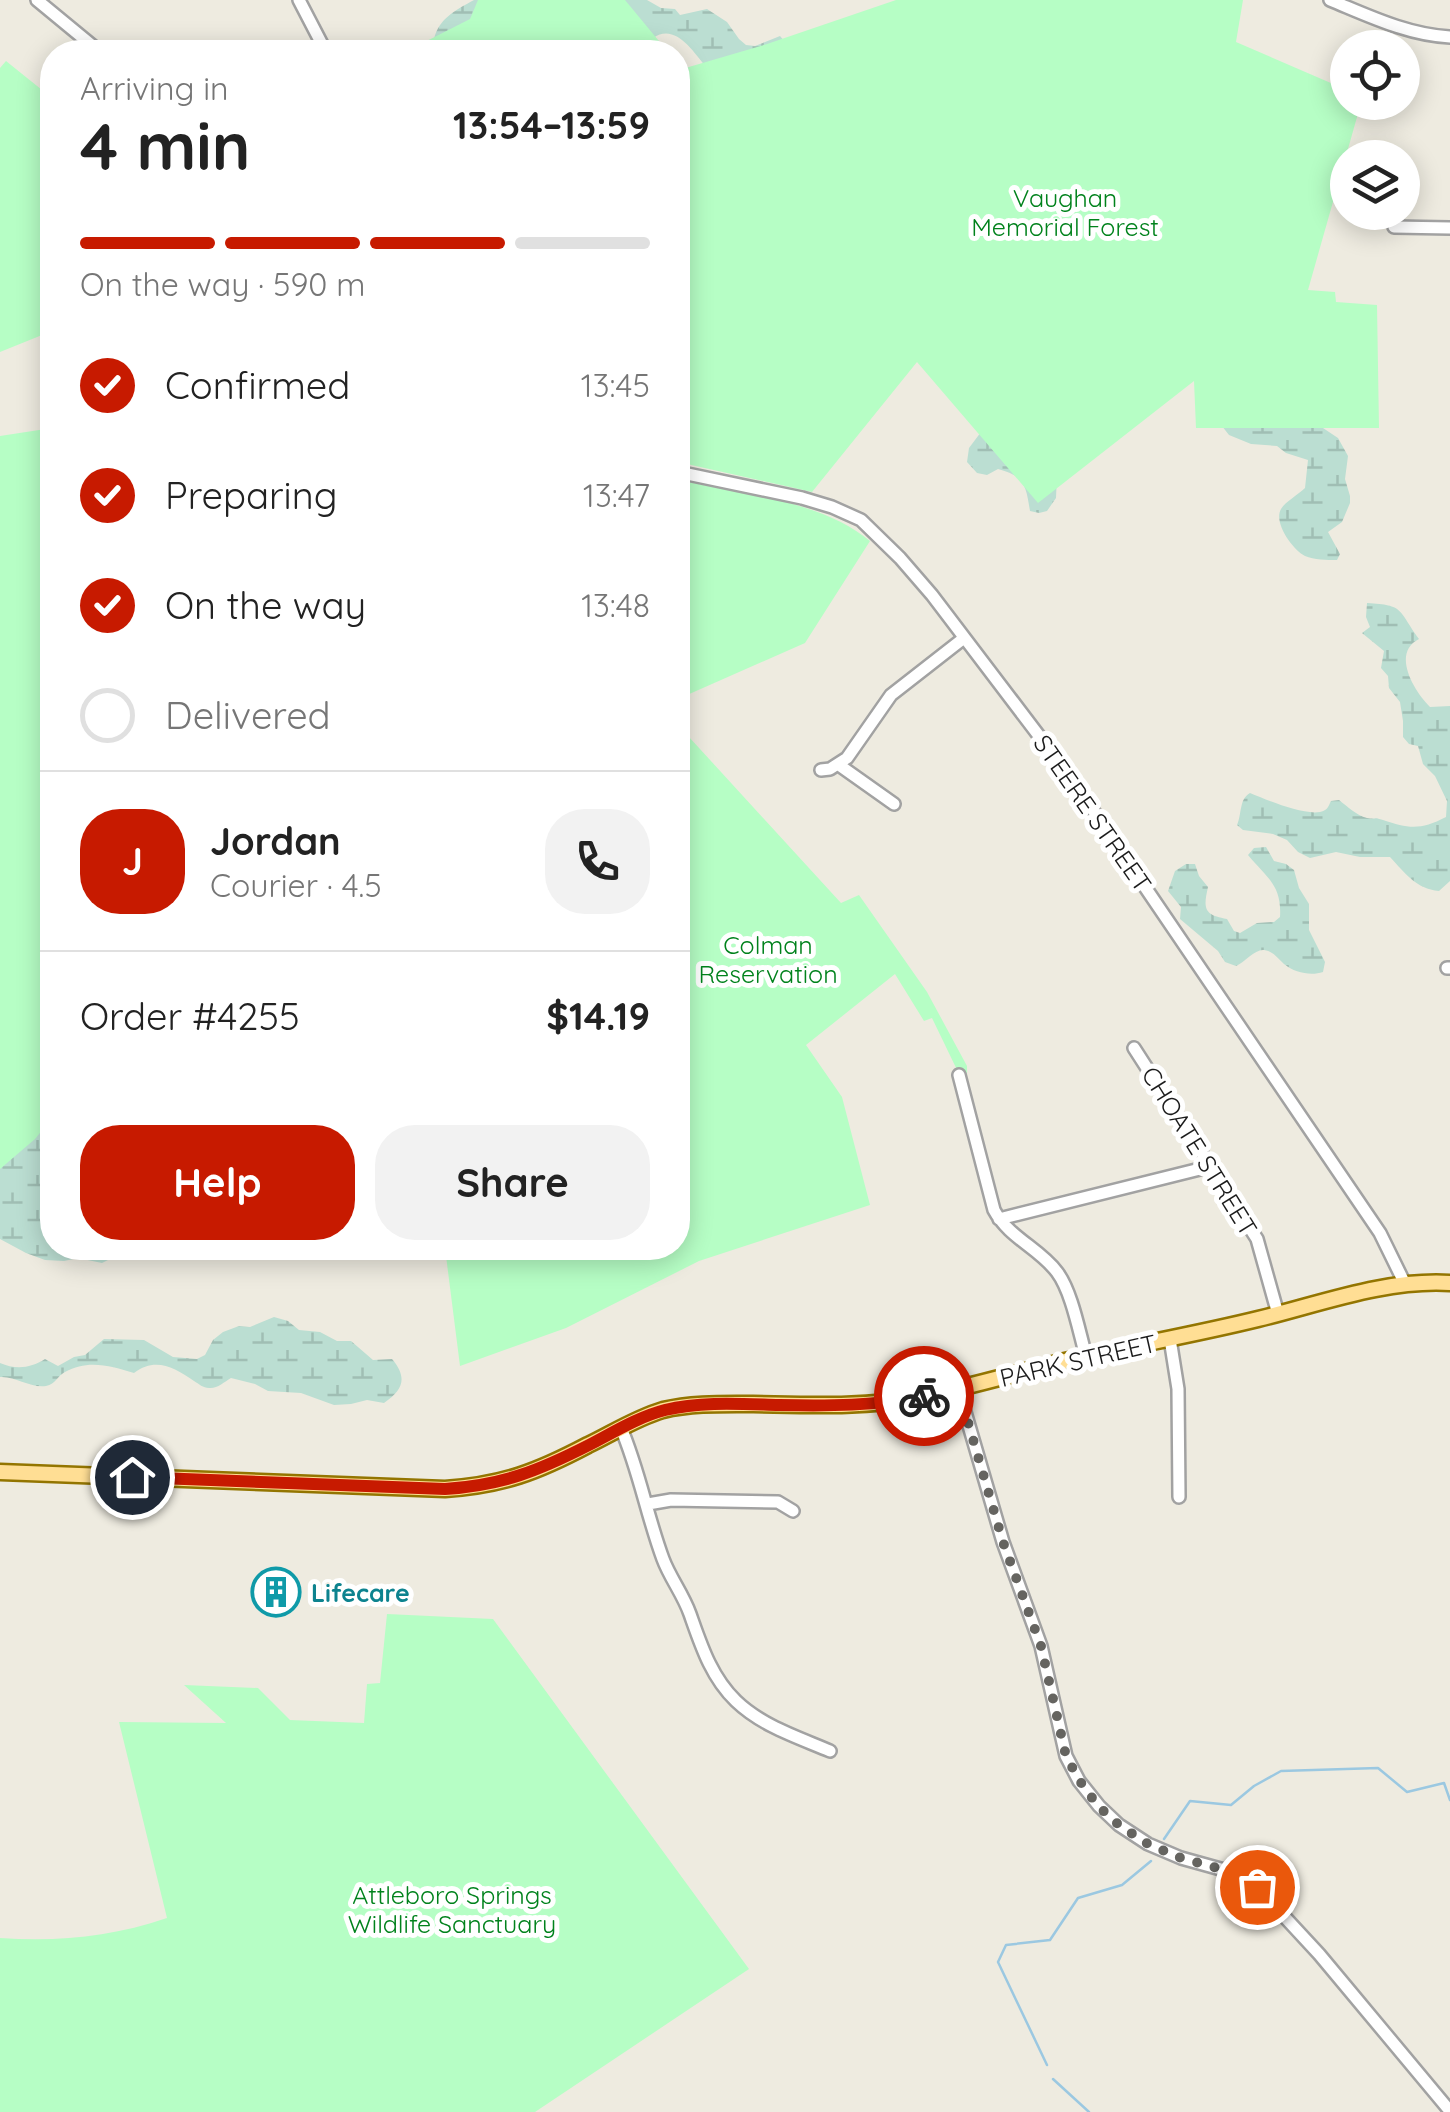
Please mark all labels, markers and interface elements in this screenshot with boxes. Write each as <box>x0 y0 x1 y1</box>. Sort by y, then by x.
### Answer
map controls <box>1330 30 1420 230</box>
button: locate <box>1330 30 1420 120</box>
text: Arriving in <box>80 68 229 108</box>
text: 13:54–13:59 <box>453 101 650 149</box>
text: 4 min <box>80 105 250 186</box>
button: layers <box>1330 140 1420 230</box>
park label: Vaughan Memorial Forest <box>971 182 1159 242</box>
text: On the way · 590 m <box>80 264 365 304</box>
icon: check <box>80 358 135 413</box>
text: Confirmed <box>165 361 350 409</box>
text: 13:45 <box>581 365 650 405</box>
icon: check <box>80 468 135 523</box>
text: Preparing <box>165 471 337 519</box>
text: 13:47 <box>583 475 650 515</box>
icon: check <box>80 578 135 633</box>
text: On the way <box>165 581 366 629</box>
text: 13:48 <box>581 585 650 625</box>
text: Delivered <box>165 691 331 739</box>
street label: STEERE STREET <box>1027 728 1159 898</box>
button: phone <box>545 809 650 914</box>
text: Jordan <box>210 817 341 865</box>
text: J <box>122 837 143 885</box>
text: Courier · 4.5 <box>210 865 382 905</box>
park label: Colman Reservation <box>698 929 838 989</box>
text: Order #4255 <box>80 992 300 1040</box>
text: $14.19 <box>546 992 650 1040</box>
street label: CHOATE STREET <box>1136 1061 1264 1241</box>
button: Help <box>80 1125 355 1240</box>
button: Share <box>375 1125 650 1240</box>
street label: PARK STREET <box>997 1327 1159 1393</box>
courier <box>874 1346 974 1446</box>
icon: bike <box>897 1369 952 1424</box>
pin <box>90 1435 175 1520</box>
icon: home <box>105 1450 160 1505</box>
building icon: Lifecare <box>250 1566 302 1618</box>
place label: Lifecare <box>311 1577 410 1608</box>
pin <box>1215 1845 1300 1930</box>
icon: bag <box>1230 1860 1285 1915</box>
park label: Attleboro Springs Wildlife Sanctuary <box>348 1879 556 1939</box>

